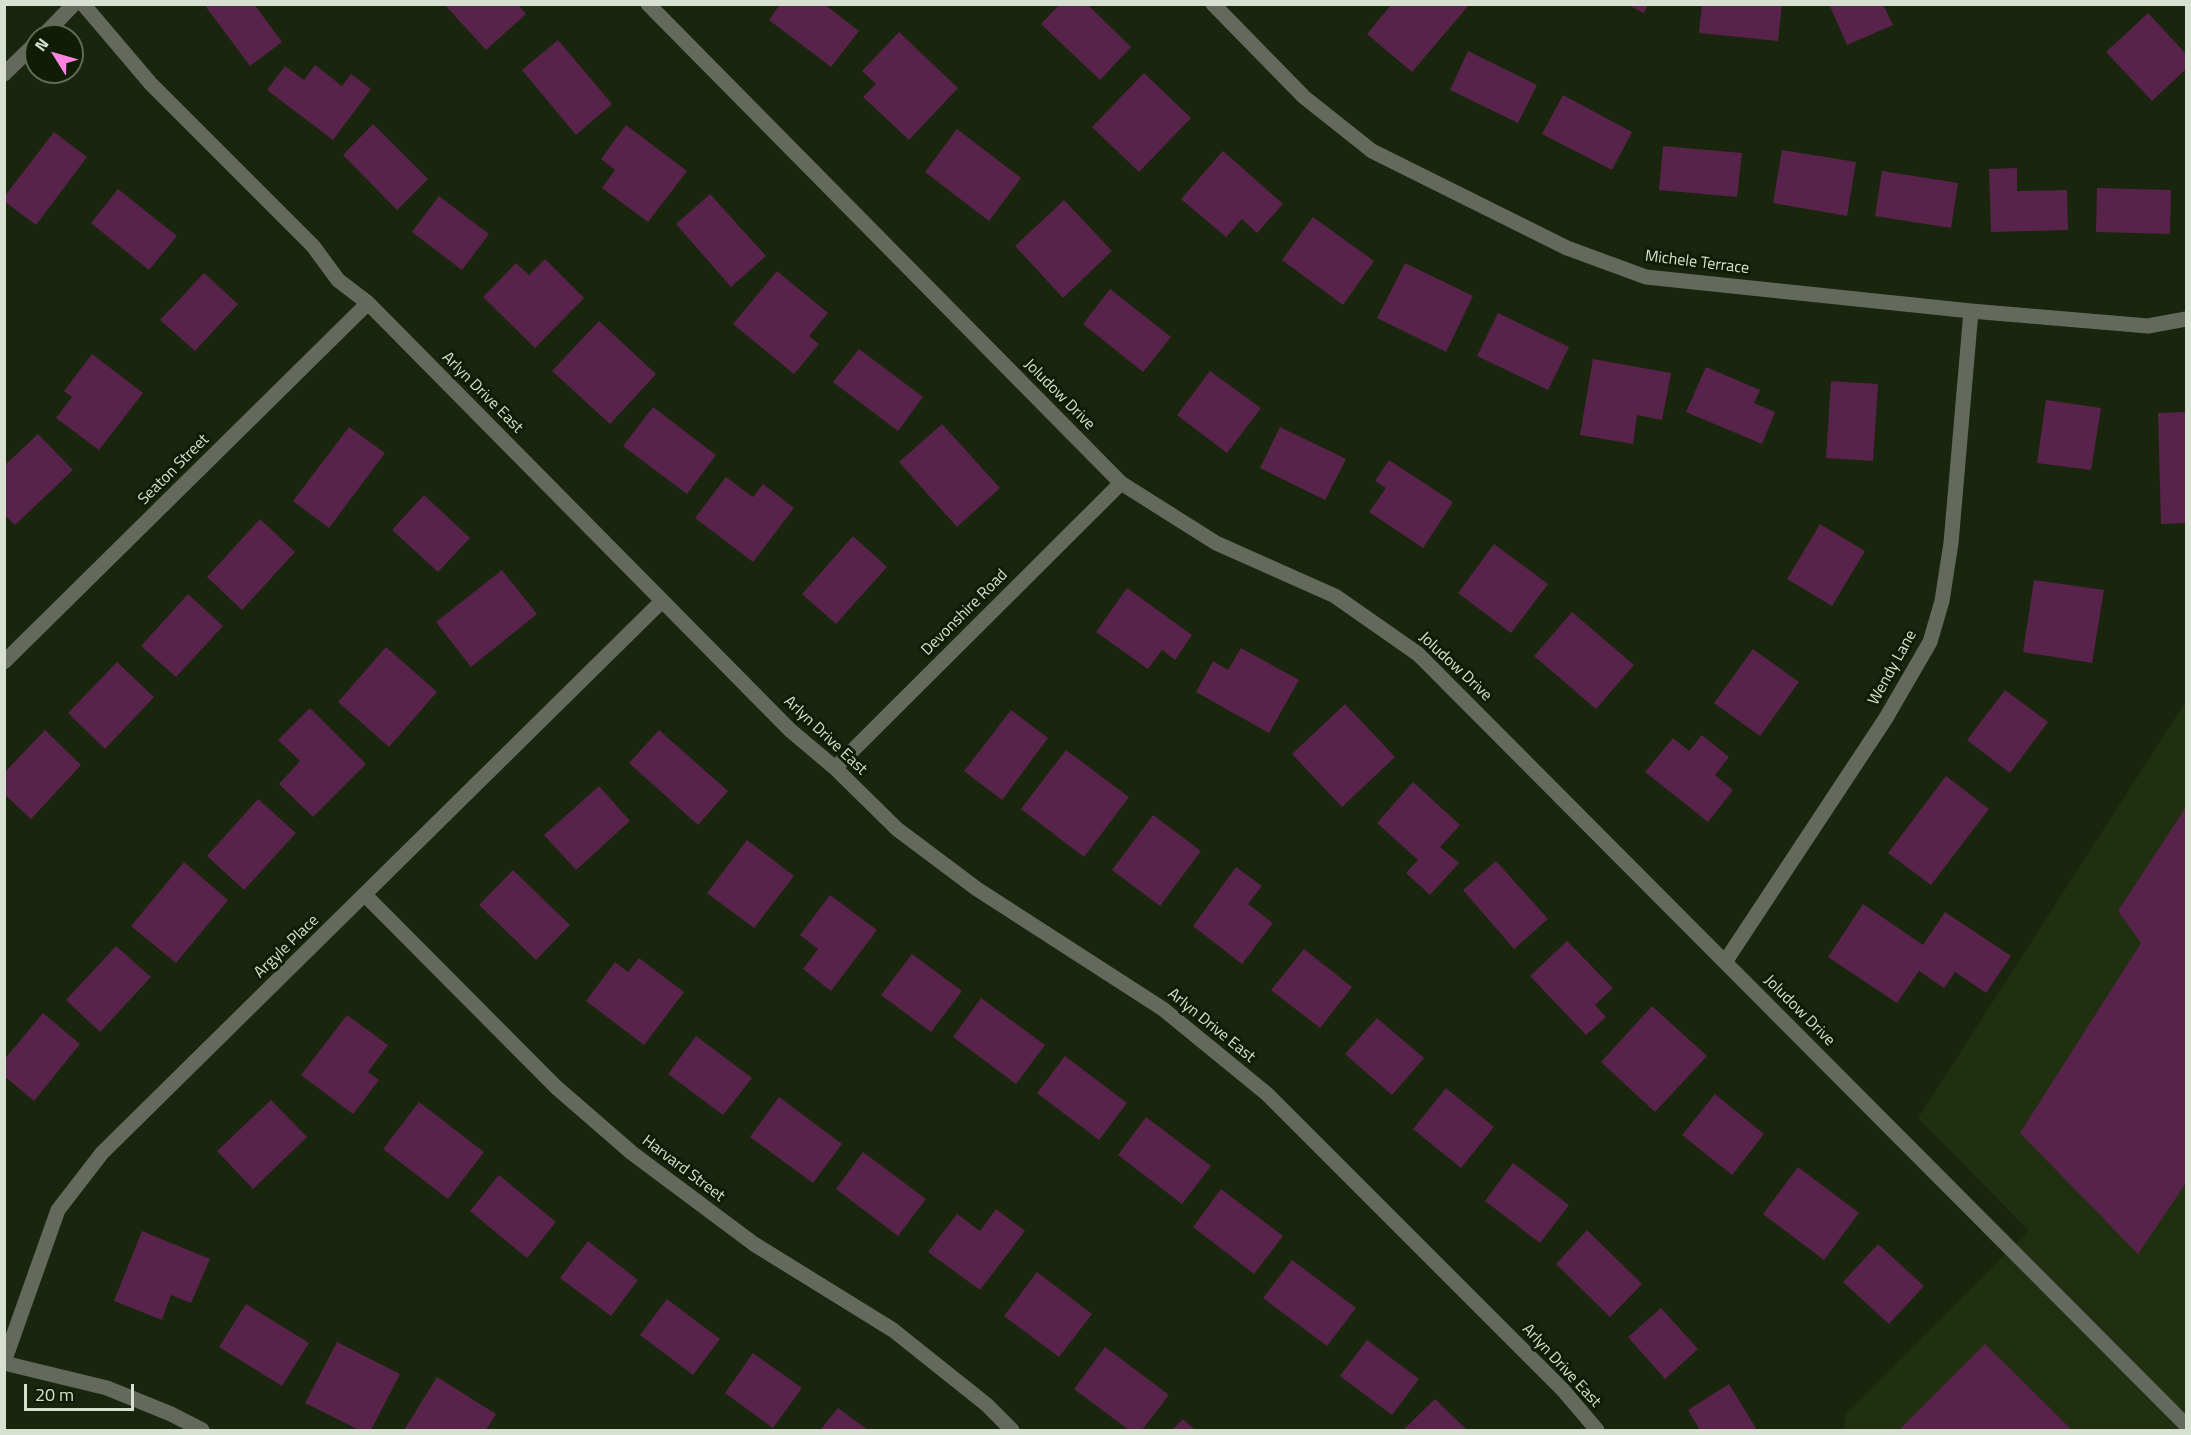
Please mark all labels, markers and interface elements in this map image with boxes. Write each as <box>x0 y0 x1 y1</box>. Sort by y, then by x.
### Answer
north arrow <box>24 24 84 84</box>
text: N <box>28 33 54 56</box>
street label: Michele Terrace <box>1644 247 1750 279</box>
street label: Arlyn Drive East <box>437 348 527 438</box>
street label: Joludow Drive <box>1019 355 1099 435</box>
street label: Seaton Street <box>135 431 213 509</box>
street label: Devonshire Road <box>918 566 1012 660</box>
street label: Wendy Lane <box>1865 627 1921 709</box>
street label: Joludow Drive <box>1415 628 1495 706</box>
street label: Arlyn Drive East <box>779 692 871 780</box>
street label: Argyle Place <box>251 911 323 983</box>
street label: Joludow Drive <box>1759 971 1839 1051</box>
street label: Arlyn Drive East <box>1163 985 1259 1067</box>
street label: Harvard Street <box>638 1132 728 1206</box>
street label: Arlyn Drive East <box>1517 1320 1605 1412</box>
scale bar <box>27 1372 136 1410</box>
text: 20 m <box>35 1381 74 1408</box>

